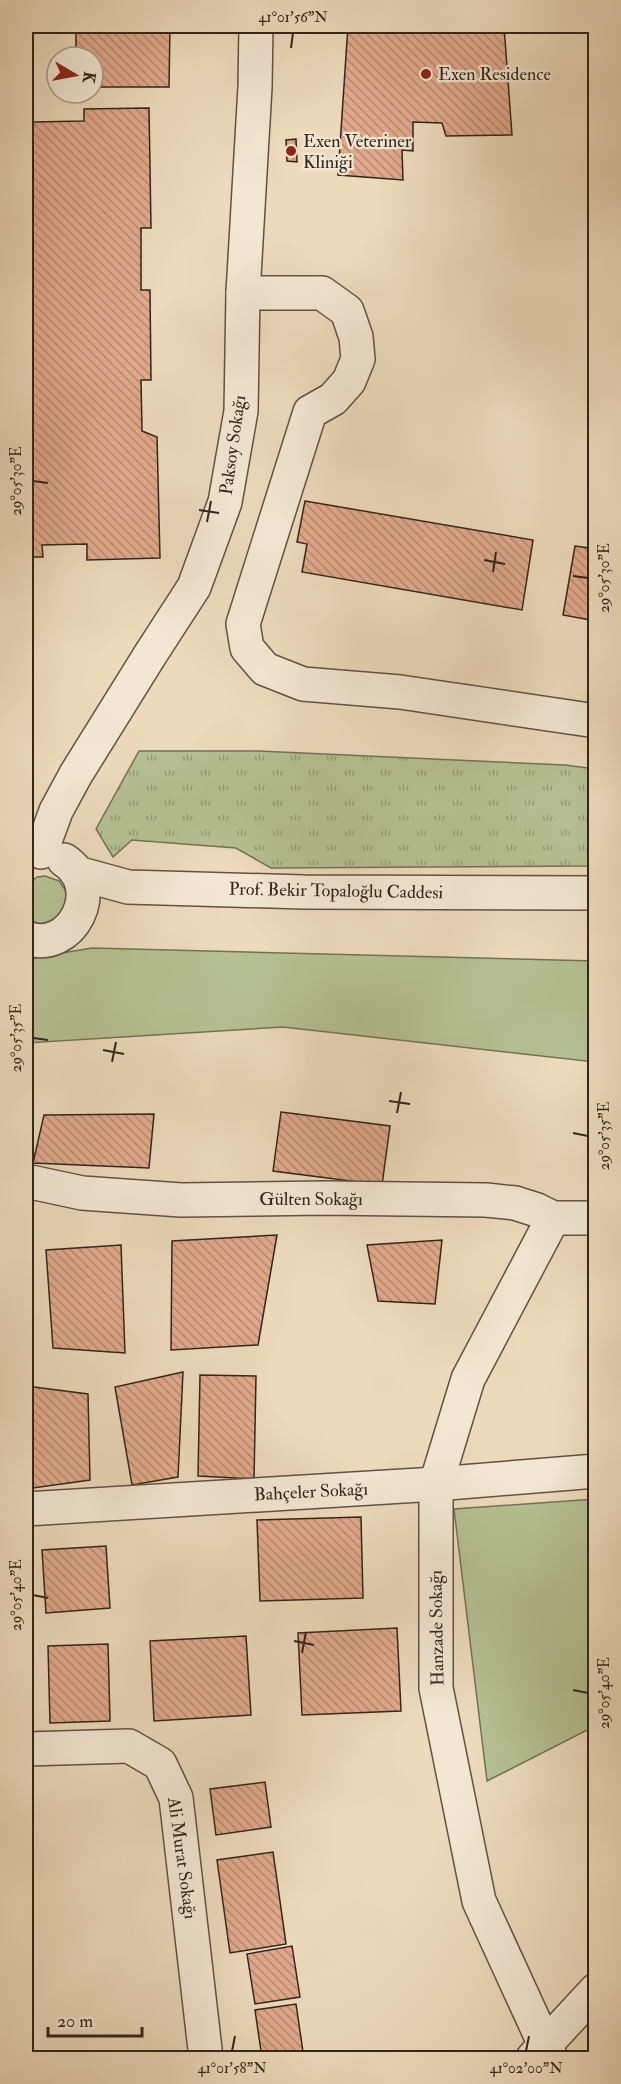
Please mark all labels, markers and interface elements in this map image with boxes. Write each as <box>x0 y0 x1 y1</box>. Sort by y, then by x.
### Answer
text: 41°01'56"N <box>258 8 328 27</box>
north arrow <box>45 45 105 105</box>
place label: Exen Residence <box>438 63 551 86</box>
marker: Exen Residence <box>419 67 433 81</box>
text: K <box>78 70 100 85</box>
place label: Exen Veteriner Kliniği <box>303 130 412 174</box>
marker: Exen Veteriner Kliniği <box>284 144 298 158</box>
street label: Paksoy Sokağı <box>215 393 251 496</box>
text: 29°05'30"E <box>7 446 26 516</box>
text: 29°05'30"E <box>595 543 614 613</box>
street label: Prof. Bekir Topaloğlu Caddesi <box>229 878 444 904</box>
text: 29°05'35"E <box>7 1004 26 1072</box>
text: 29°05'35"E <box>595 1102 614 1170</box>
street label: Gülten Sokağı <box>259 1188 363 1211</box>
street label: Bahçeler Sokağı <box>253 1478 369 1506</box>
text: 29°05'40"E <box>7 1559 26 1631</box>
street label: Hanzade Sokağı <box>424 1570 450 1686</box>
text: 29°05'40"E <box>595 1657 614 1729</box>
street label: Ali Murat Sokağı <box>162 1795 202 1921</box>
scale bar <box>48 2000 142 2038</box>
text: 20 m <box>57 2010 93 2033</box>
text: 41°01'58"N <box>197 2059 267 2078</box>
text: 41°02'00"N <box>489 2059 563 2078</box>

